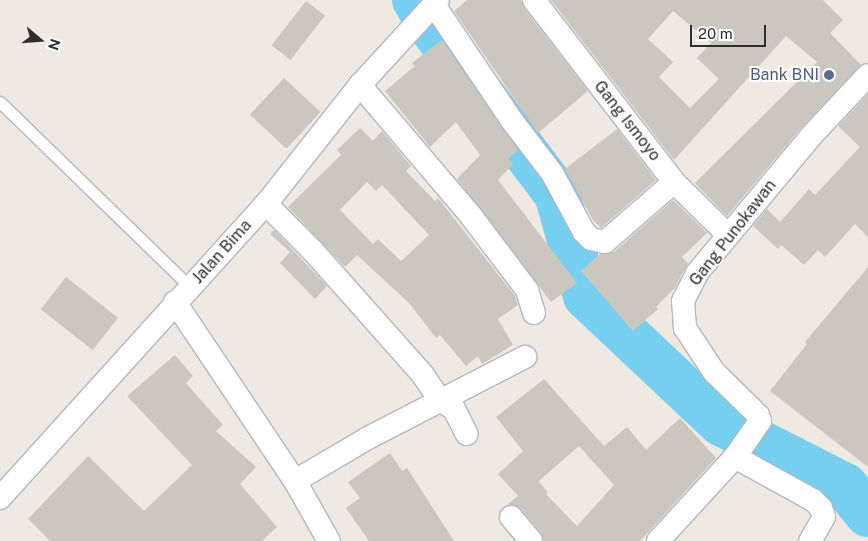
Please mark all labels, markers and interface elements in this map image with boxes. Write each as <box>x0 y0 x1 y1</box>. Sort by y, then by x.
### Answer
north arrow <box>15 15 65 65</box>
scale bar <box>693 15 769 47</box>
text: 20 m <box>698 25 733 42</box>
text: N <box>45 37 64 52</box>
place label: Bank BNI <box>750 65 819 85</box>
marker: Bank BNI <box>823 69 835 81</box>
street label: Gang Ismoyo <box>590 77 664 165</box>
street label: Gang Punokawan <box>686 176 780 290</box>
street label: Jalan Bima <box>188 216 256 288</box>

